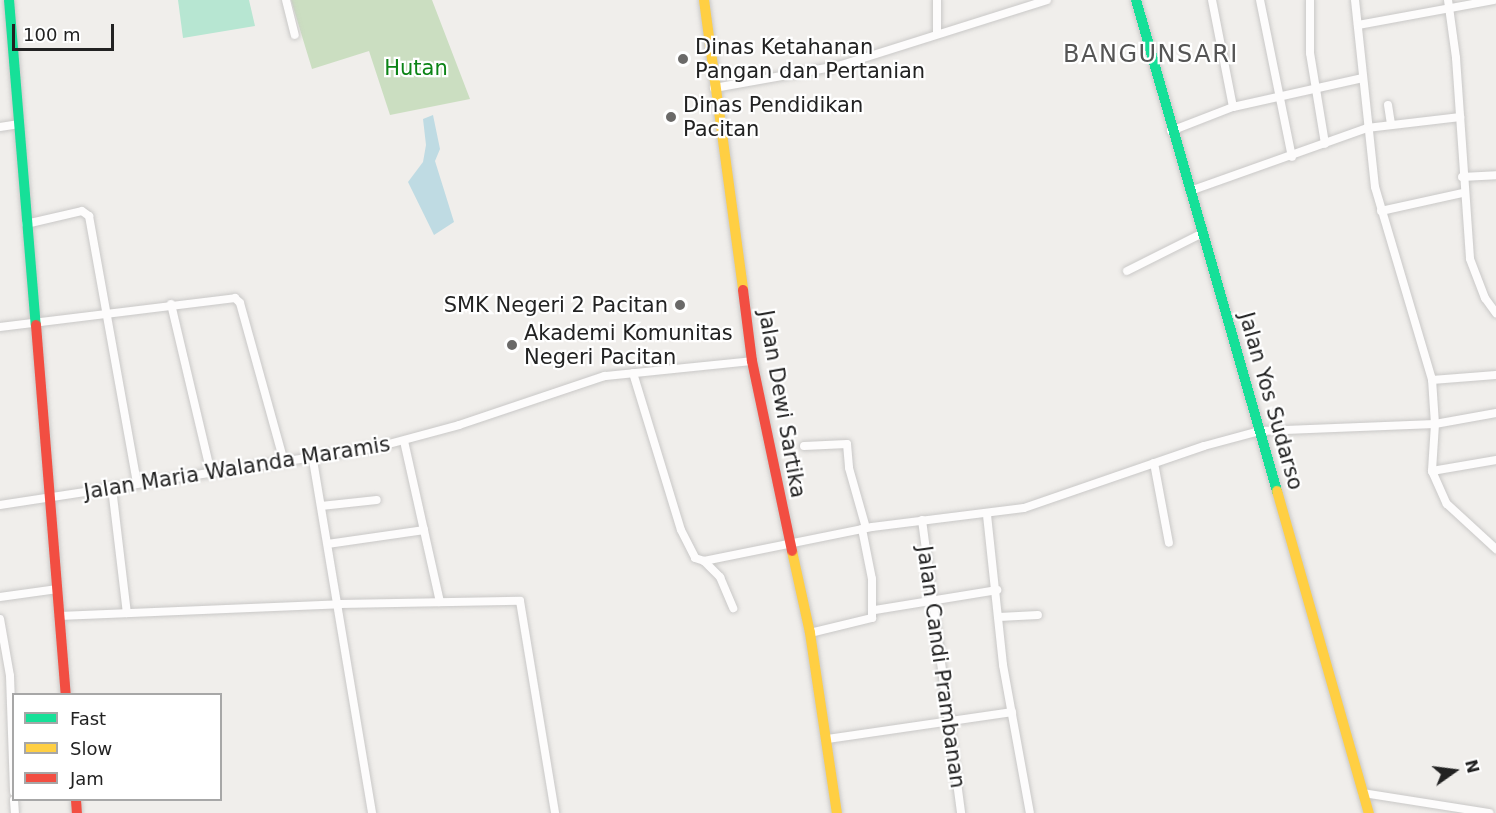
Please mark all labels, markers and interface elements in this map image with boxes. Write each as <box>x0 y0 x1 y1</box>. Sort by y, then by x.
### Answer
scale bar <box>15 12 117 50</box>
text: 100 m <box>23 24 81 45</box>
place label: Dinas Ketahanan Pangan dan Pertanian <box>695 34 925 84</box>
district label: BANGUNSARI <box>1063 41 1239 69</box>
marker: Dinas Ketahanan Pangan dan Pertanian <box>676 52 690 66</box>
park label: Hutan <box>384 55 448 81</box>
place label: Dinas Pendidikan Pacitan <box>683 92 863 142</box>
marker: Dinas Pendidikan Pacitan <box>664 110 678 124</box>
place label: SMK Negeri 2 Pacitan <box>444 292 668 318</box>
marker: SMK Negeri 2 Pacitan <box>673 298 687 312</box>
street label: Jalan Dewi Sartika <box>753 308 811 500</box>
street label: Jalan Yos Sudarso <box>1234 309 1308 493</box>
place label: Akademi Komunitas Negeri Pacitan <box>524 320 733 370</box>
marker: Akademi Komunitas Negeri Pacitan <box>505 338 519 352</box>
street label: Jalan Maria Walanda Maramis <box>82 431 392 505</box>
street label: Jalan Candi Prambanan <box>912 544 970 790</box>
legend <box>12 693 222 801</box>
text: Fast <box>70 708 106 729</box>
text: Slow <box>70 738 112 759</box>
north arrow <box>1424 741 1484 801</box>
text: N <box>1461 758 1483 775</box>
text: Jam <box>70 768 104 789</box>

